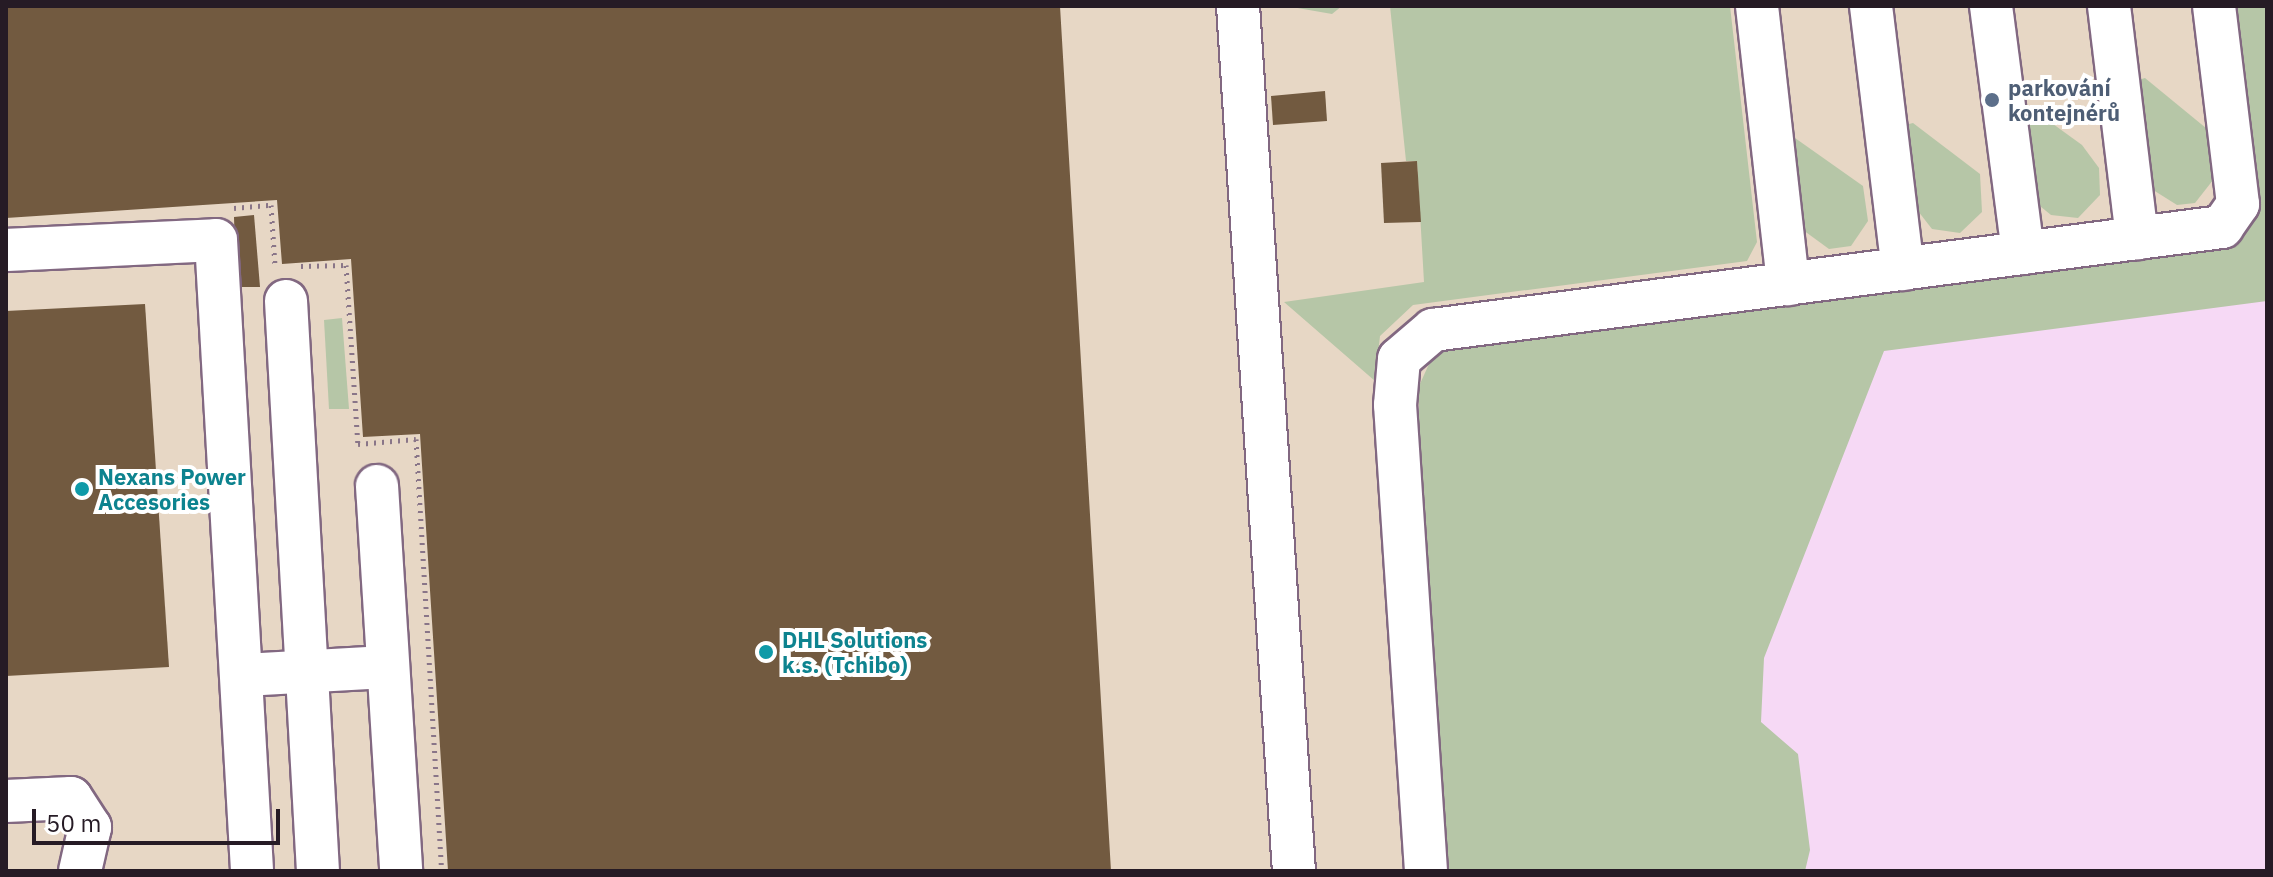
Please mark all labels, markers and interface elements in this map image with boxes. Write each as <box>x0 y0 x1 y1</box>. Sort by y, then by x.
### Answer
place label: parkování kontejnérů <box>2008 74 2120 126</box>
marker: parkování kontejnérů <box>1983 91 2001 109</box>
place label: Nexans Power Accesories <box>98 463 246 514</box>
marker: Nexans Power Accesories <box>73 480 91 498</box>
place label: DHL Solutions k.s. (Tchibo) <box>782 626 927 678</box>
marker: DHL Solutions k.s. (Tchibo) <box>757 643 775 661</box>
scale bar <box>36 793 284 843</box>
text: 50 m <box>46 807 101 839</box>

